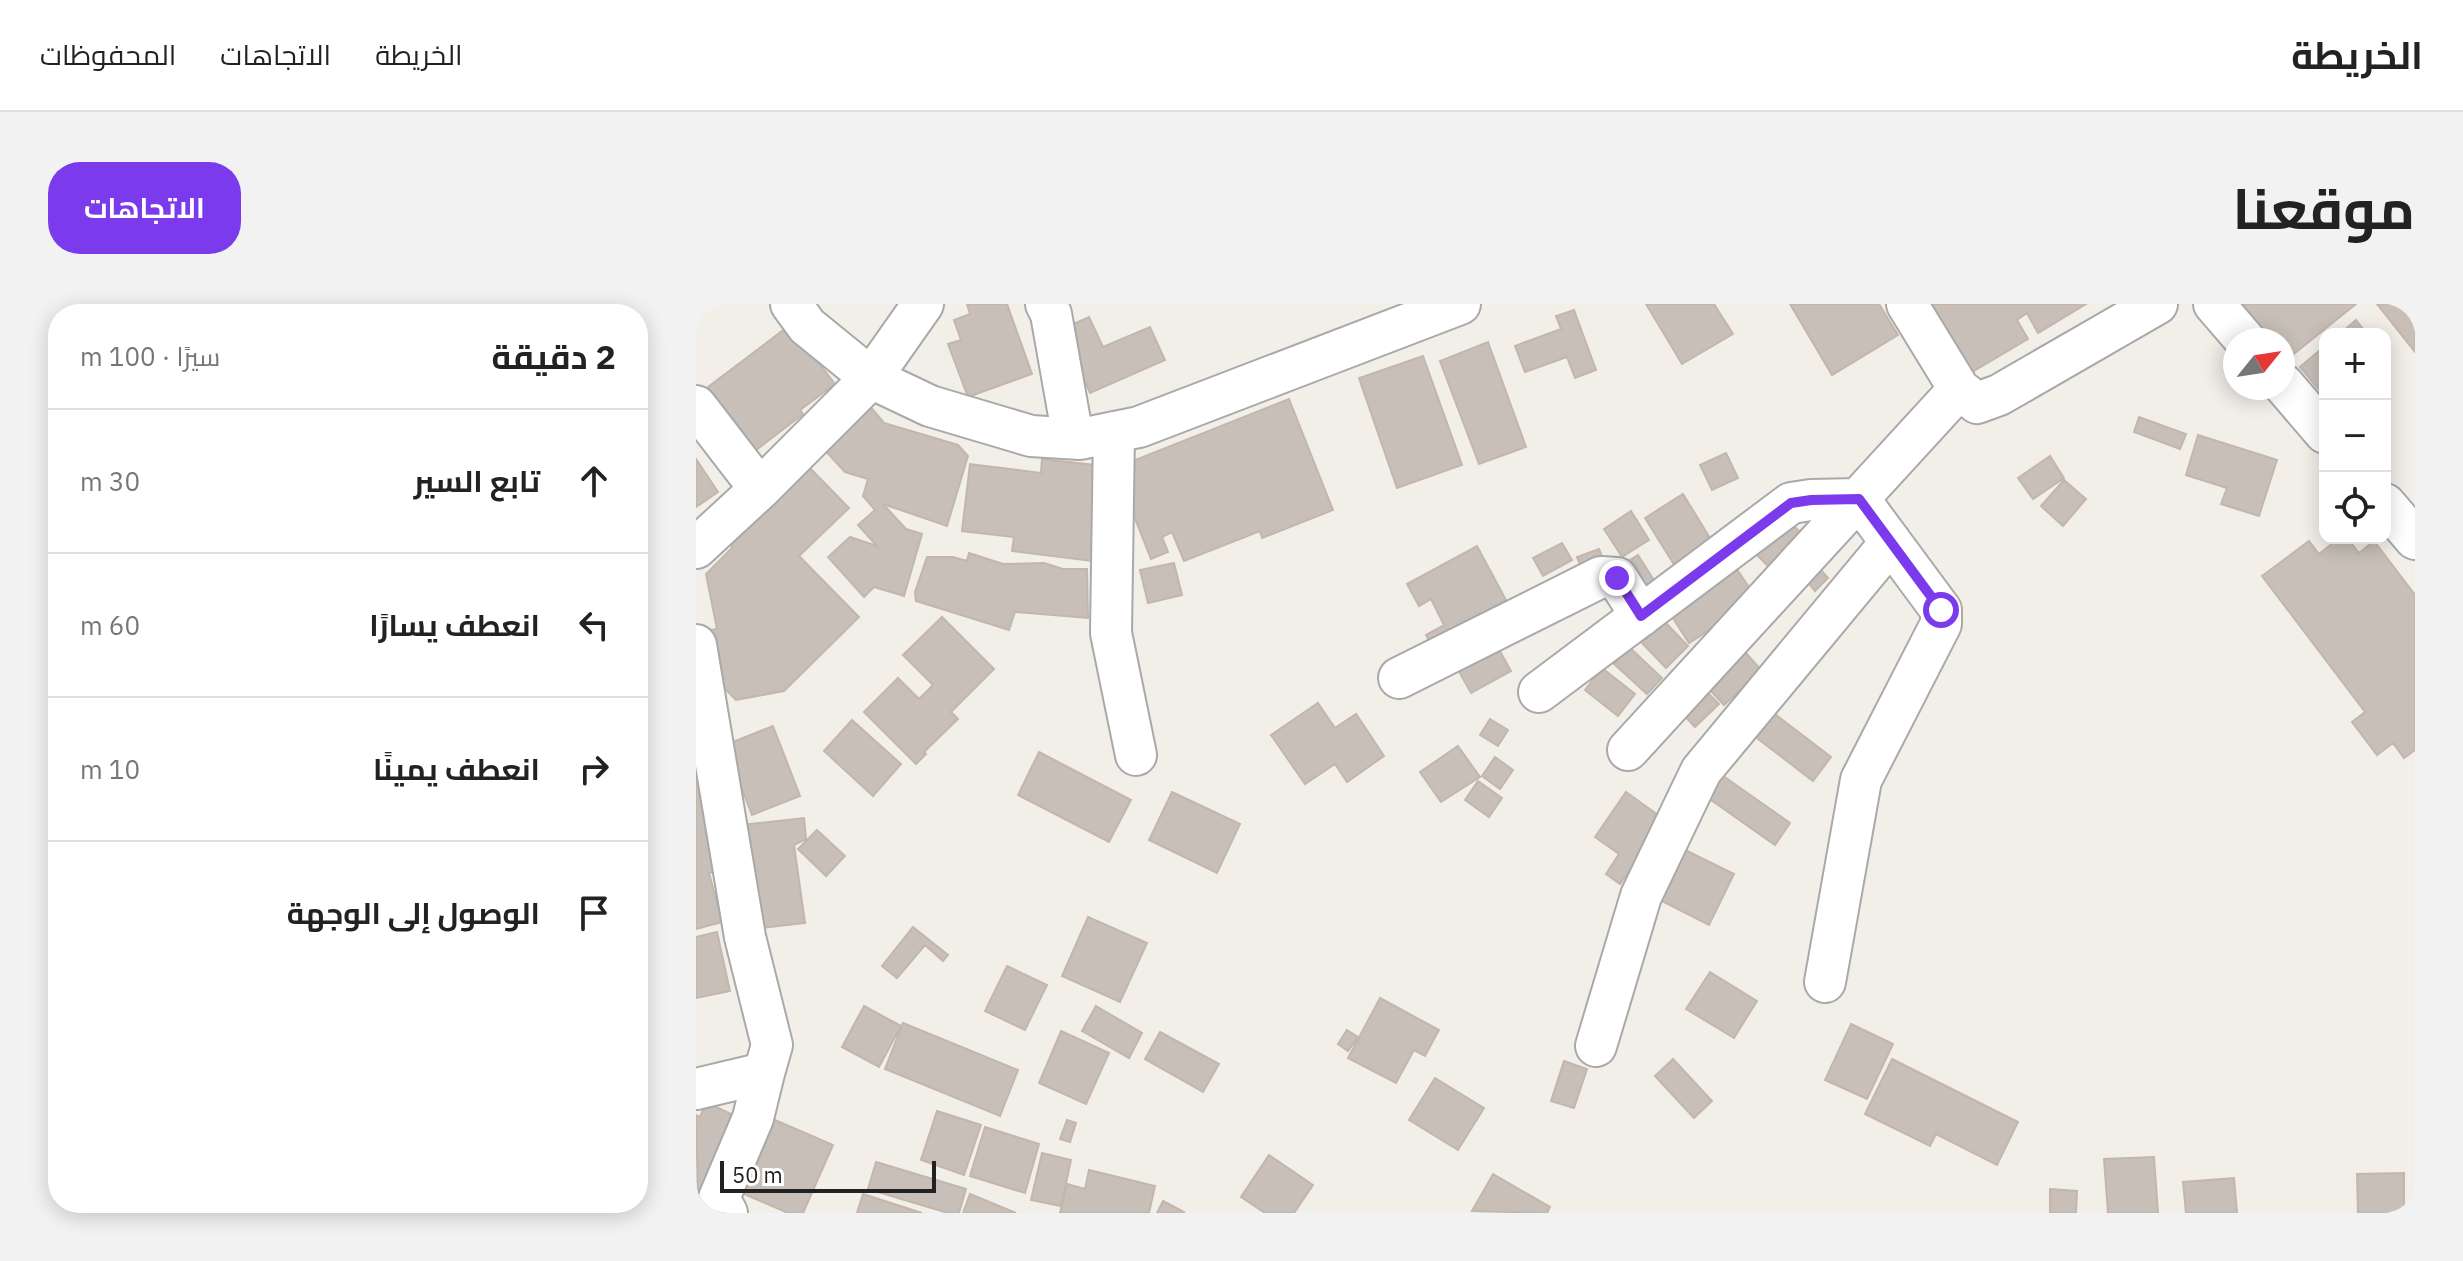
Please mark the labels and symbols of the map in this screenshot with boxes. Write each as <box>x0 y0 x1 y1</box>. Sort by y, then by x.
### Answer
north arrow <box>2223 328 2295 400</box>
route end <box>1599 560 1635 596</box>
route start <box>1923 592 1959 628</box>
scale bar <box>720 1157 936 1193</box>

